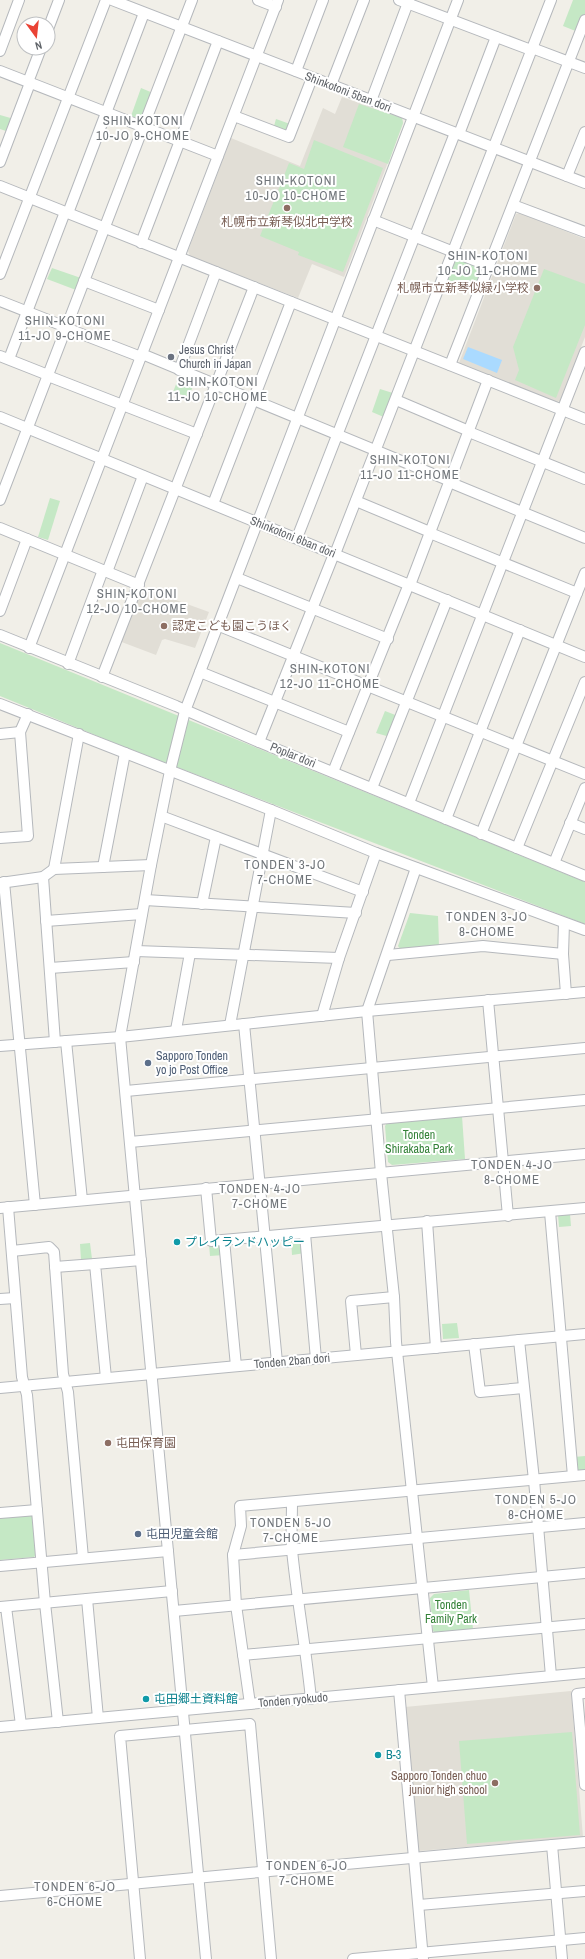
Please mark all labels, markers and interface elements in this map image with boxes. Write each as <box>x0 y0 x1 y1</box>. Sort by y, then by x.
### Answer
north arrow <box>16 16 56 56</box>
text: N <box>34 38 44 53</box>
street label: Shinkotoni 5ban dori <box>302 68 394 116</box>
district label: SHIN-KOTONI 10-JO 9-CHOME <box>96 112 190 144</box>
district label: SHIN-KOTONI 10-JO 10-CHOME <box>245 172 347 204</box>
marker: 札幌市立新琴似北中学校 <box>282 203 292 213</box>
place label: 札幌市立新琴似北中学校 <box>221 214 353 230</box>
district label: SHIN-KOTONI 10-JO 11-CHOME <box>438 247 538 279</box>
place label: 札幌市立新琴似緑小学校 <box>397 280 529 296</box>
marker: 札幌市立新琴似緑小学校 <box>532 283 542 293</box>
district label: SHIN-KOTONI 11-JO 9-CHOME <box>18 312 112 344</box>
place label: Jesus Christ Church in Japan <box>179 342 251 372</box>
marker: Jesus Christ Church in Japan <box>166 352 176 362</box>
district label: SHIN-KOTONI 11-JO 10-CHOME <box>168 373 268 405</box>
district label: SHIN-KOTONI 11-JO 11-CHOME <box>360 451 460 483</box>
street label: Shinkotoni 6ban dori <box>248 512 338 562</box>
district label: SHIN-KOTONI 12-JO 10-CHOME <box>86 585 188 617</box>
place label: 認定こども園こうほく <box>172 618 292 634</box>
marker: 認定こども園こうほく <box>159 621 169 631</box>
district label: SHIN-KOTONI 12-JO 11-CHOME <box>280 660 380 692</box>
street label: Poplar dori <box>268 739 318 771</box>
district label: TONDEN 3-JO 7-CHOME <box>244 856 326 888</box>
district label: TONDEN 3-JO 8-CHOME <box>446 908 528 940</box>
place label: Sapporo Tonden yo jo Post Office <box>156 1048 228 1078</box>
marker: Sapporo Tonden yo jo Post Office <box>143 1058 153 1068</box>
park label: Tonden Shirakaba Park <box>385 1127 453 1157</box>
district label: TONDEN 4-JO 8-CHOME <box>471 1156 553 1188</box>
district label: TONDEN 4-JO 7-CHOME <box>219 1180 301 1212</box>
place label: プレイランドハッピー <box>185 1234 305 1250</box>
marker: プレイランドハッピー <box>172 1237 182 1247</box>
street label: Tonden 2ban dori <box>253 1350 331 1372</box>
place label: 屯田保育園 <box>116 1435 176 1451</box>
marker: 屯田保育園 <box>103 1438 113 1448</box>
district label: TONDEN 5-JO 8-CHOME <box>495 1491 577 1523</box>
district label: TONDEN 5-JO 7-CHOME <box>250 1514 332 1546</box>
place label: 屯田児童会館 <box>146 1526 218 1542</box>
marker: 屯田児童会館 <box>133 1529 143 1539</box>
park label: Tonden Family Park <box>425 1597 477 1627</box>
street label: Tonden ryokudo <box>257 1689 329 1711</box>
place label: 屯田郷土資料館 <box>154 1691 238 1707</box>
marker: 屯田郷土資料館 <box>141 1694 151 1704</box>
place label: B-3 <box>386 1747 401 1763</box>
marker: B-3 <box>373 1750 383 1760</box>
place label: Sapporo Tonden chuo junior high school <box>391 1768 487 1798</box>
marker: Sapporo Tonden chuo junior high school <box>490 1778 500 1788</box>
district label: TONDEN 6-JO 7-CHOME <box>266 1857 348 1889</box>
district label: TONDEN 6-JO 6-CHOME <box>34 1878 116 1910</box>

